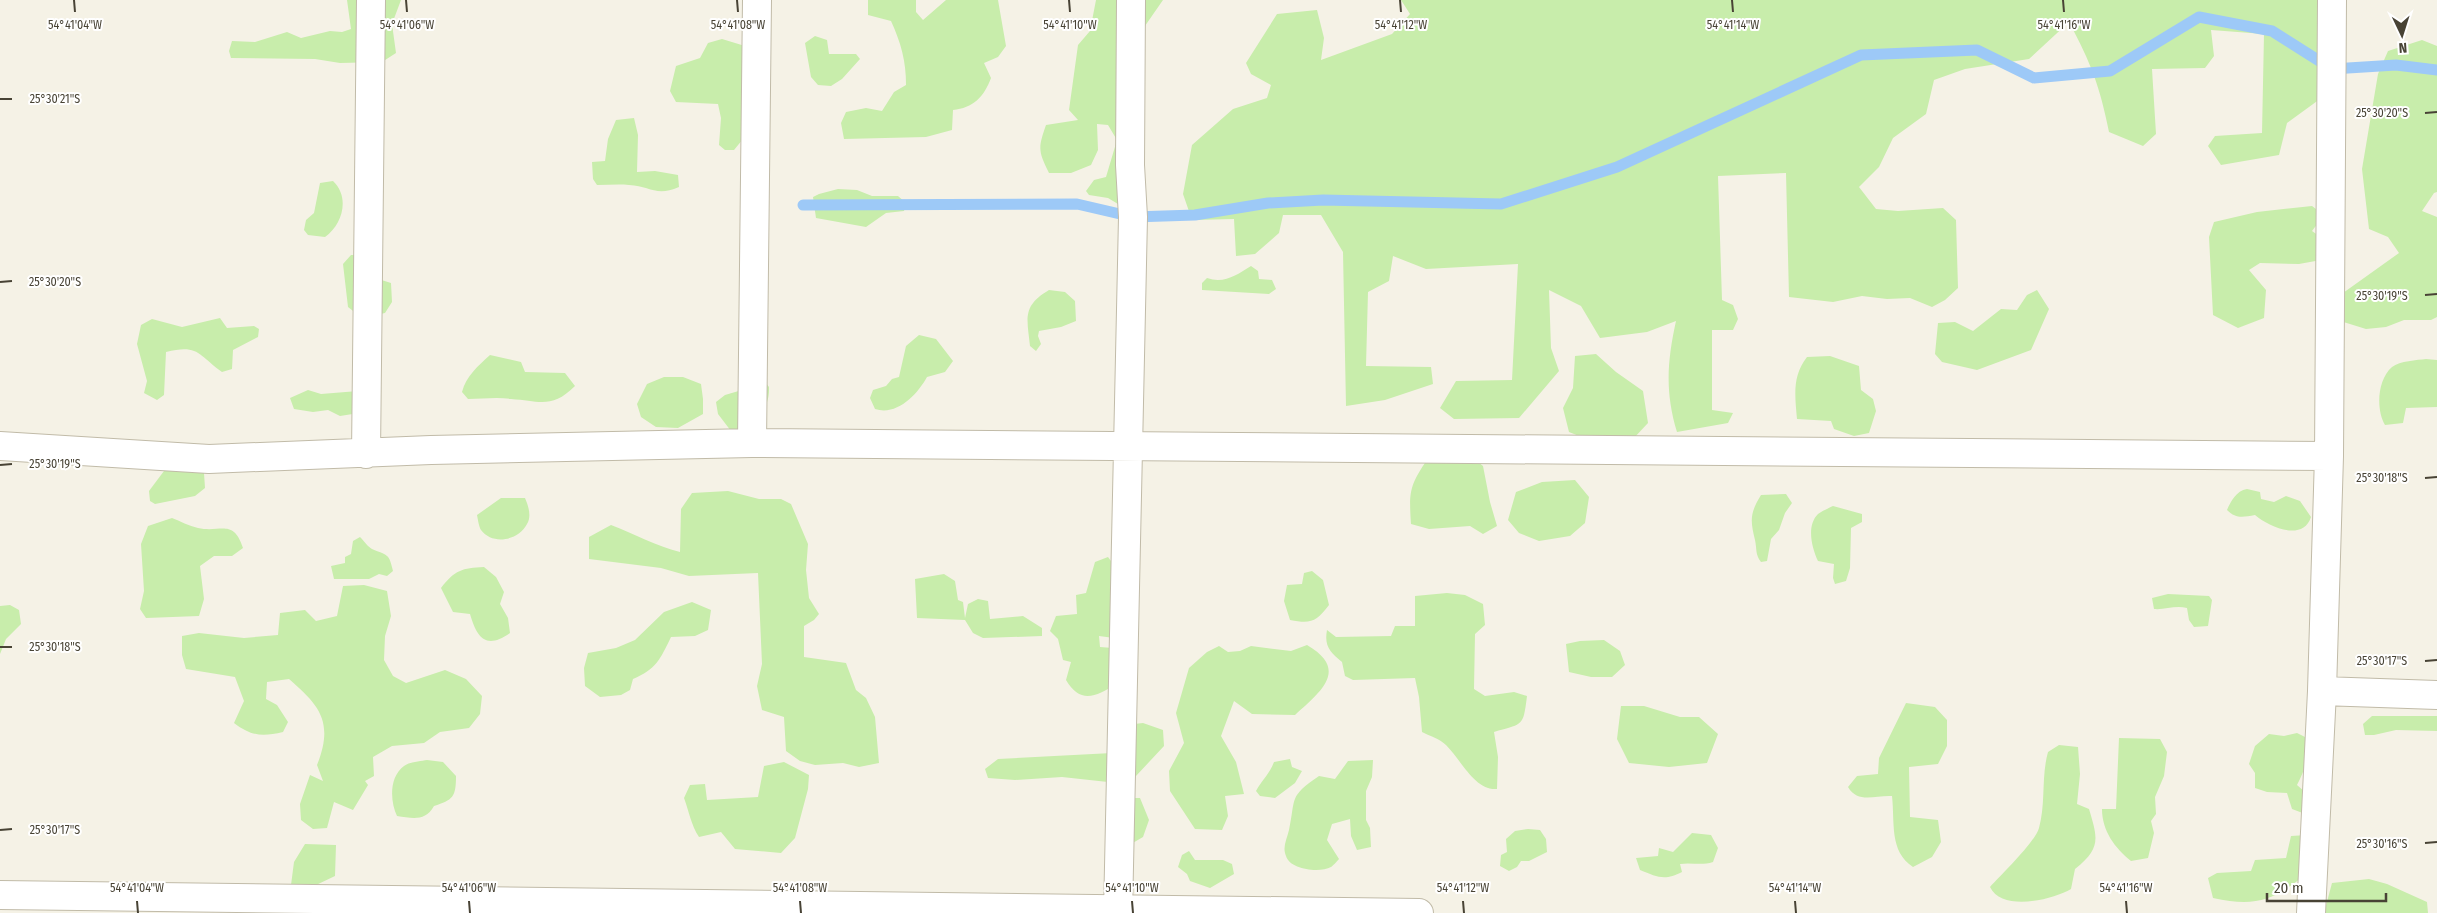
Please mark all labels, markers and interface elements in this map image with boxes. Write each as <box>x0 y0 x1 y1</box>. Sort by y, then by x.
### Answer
north arrow <box>2377 10 2427 60</box>
text: 54°41'04"W <box>48 18 102 32</box>
text: 54°41'06"W <box>380 18 434 32</box>
text: 54°41'08"W <box>711 18 765 32</box>
text: 54°41'10"W <box>1043 18 1097 32</box>
text: 54°41'12"W <box>1375 18 1427 32</box>
text: 54°41'14"W <box>1707 18 1759 32</box>
text: 54°41'16"W <box>2037 18 2091 32</box>
text: N <box>2398 39 2408 56</box>
text: 25°30'21"S <box>30 92 80 106</box>
text: 25°30'20"S <box>2356 106 2408 120</box>
text: 25°30'20"S <box>29 275 81 289</box>
text: 25°30'19"S <box>2356 289 2408 303</box>
text: 25°30'19"S <box>29 457 81 471</box>
text: 25°30'18"S <box>2356 471 2408 485</box>
text: 25°30'18"S <box>29 640 81 654</box>
text: 25°30'17"S <box>2357 654 2407 668</box>
text: 25°30'17"S <box>30 823 80 837</box>
text: 25°30'16"S <box>2356 837 2408 851</box>
scale bar <box>2267 870 2386 902</box>
text: 20 m <box>2274 879 2304 897</box>
text: 54°41'04"W <box>110 881 164 895</box>
text: 54°41'06"W <box>442 881 496 895</box>
text: 54°41'08"W <box>773 881 827 895</box>
text: 54°41'10"W <box>1105 881 1159 895</box>
text: 54°41'12"W <box>1437 881 1489 895</box>
text: 54°41'14"W <box>1769 881 1821 895</box>
text: 54°41'16"W <box>2099 881 2153 895</box>

